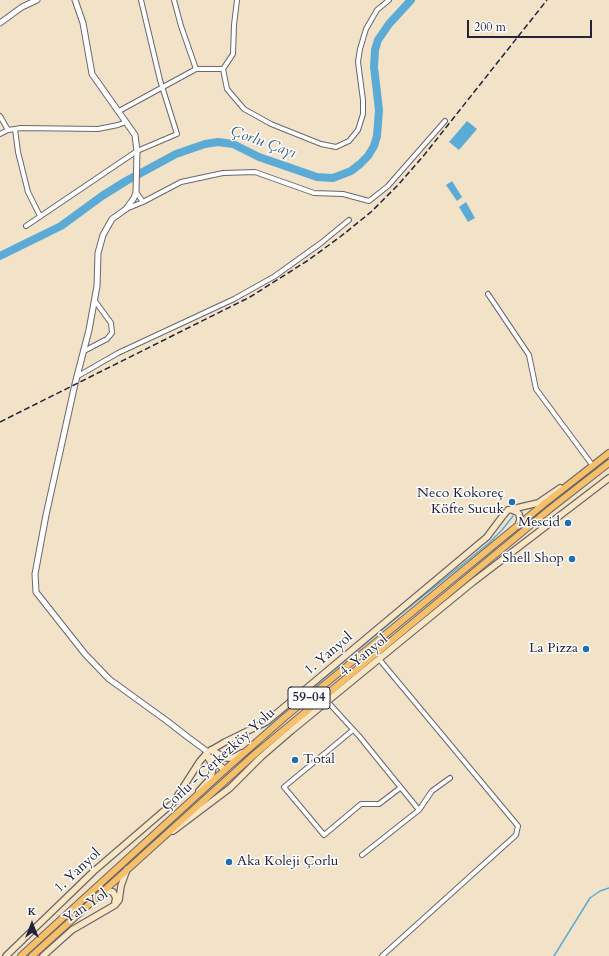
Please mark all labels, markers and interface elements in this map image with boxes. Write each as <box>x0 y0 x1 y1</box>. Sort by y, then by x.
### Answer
scale bar <box>469 12 594 38</box>
text: 200 m <box>474 19 506 35</box>
water label: Çorlu Çayı <box>228 123 298 163</box>
place label: Neco Kokoreç Köfte Sucuk <box>417 486 504 518</box>
marker: Neco Kokoreç Köfte Sucuk <box>507 497 517 507</box>
place label: Mescid <box>518 515 560 531</box>
marker: Mescid <box>563 518 573 528</box>
place label: Shell Shop <box>502 551 564 567</box>
marker: Shell Shop <box>567 554 577 564</box>
street label: 1. Yanyol <box>302 629 356 679</box>
street label: 4. Yanyol <box>336 631 392 681</box>
place label: La Pizza <box>529 641 578 657</box>
marker: La Pizza <box>581 644 591 654</box>
road number: 59-04 <box>288 687 330 709</box>
street label: Çorlu - Çerkezköy Yolu <box>159 705 279 815</box>
place label: Total <box>303 752 335 768</box>
marker: Total <box>290 755 300 765</box>
street label: 1. Yanyol <box>51 845 105 897</box>
place label: Aka Koleji Çorlu <box>237 854 338 870</box>
marker: Aka Koleji Çorlu <box>224 857 234 867</box>
street label: Yan Yol <box>61 886 111 928</box>
north arrow <box>12 904 52 944</box>
text: K <box>28 904 36 919</box>

